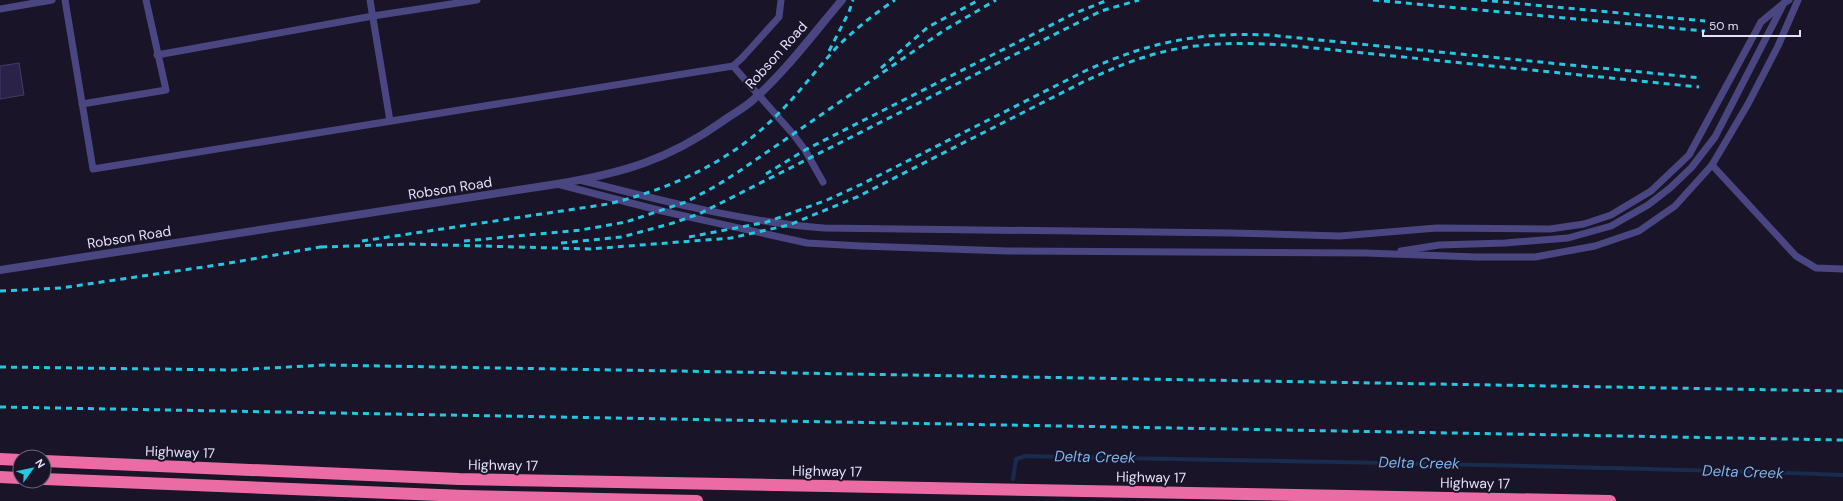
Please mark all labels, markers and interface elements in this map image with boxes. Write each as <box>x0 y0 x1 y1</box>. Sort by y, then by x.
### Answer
scale bar <box>1703 12 1800 38</box>
street label: Robson Road <box>741 18 811 92</box>
text: 50 m <box>1709 18 1738 34</box>
street label: Robson Road <box>407 172 493 204</box>
street label: Robson Road <box>86 221 172 253</box>
street label: Highway 17 <box>145 442 215 462</box>
water label: Delta Creek <box>1054 446 1136 468</box>
north arrow <box>12 449 52 489</box>
water label: Delta Creek <box>1378 452 1460 474</box>
street label: Highway 17 <box>468 455 538 475</box>
text: N <box>32 456 48 471</box>
street label: Highway 17 <box>792 461 862 481</box>
water label: Delta Creek <box>1702 461 1784 483</box>
street label: Highway 17 <box>1116 467 1186 487</box>
street label: Highway 17 <box>1440 473 1510 493</box>

